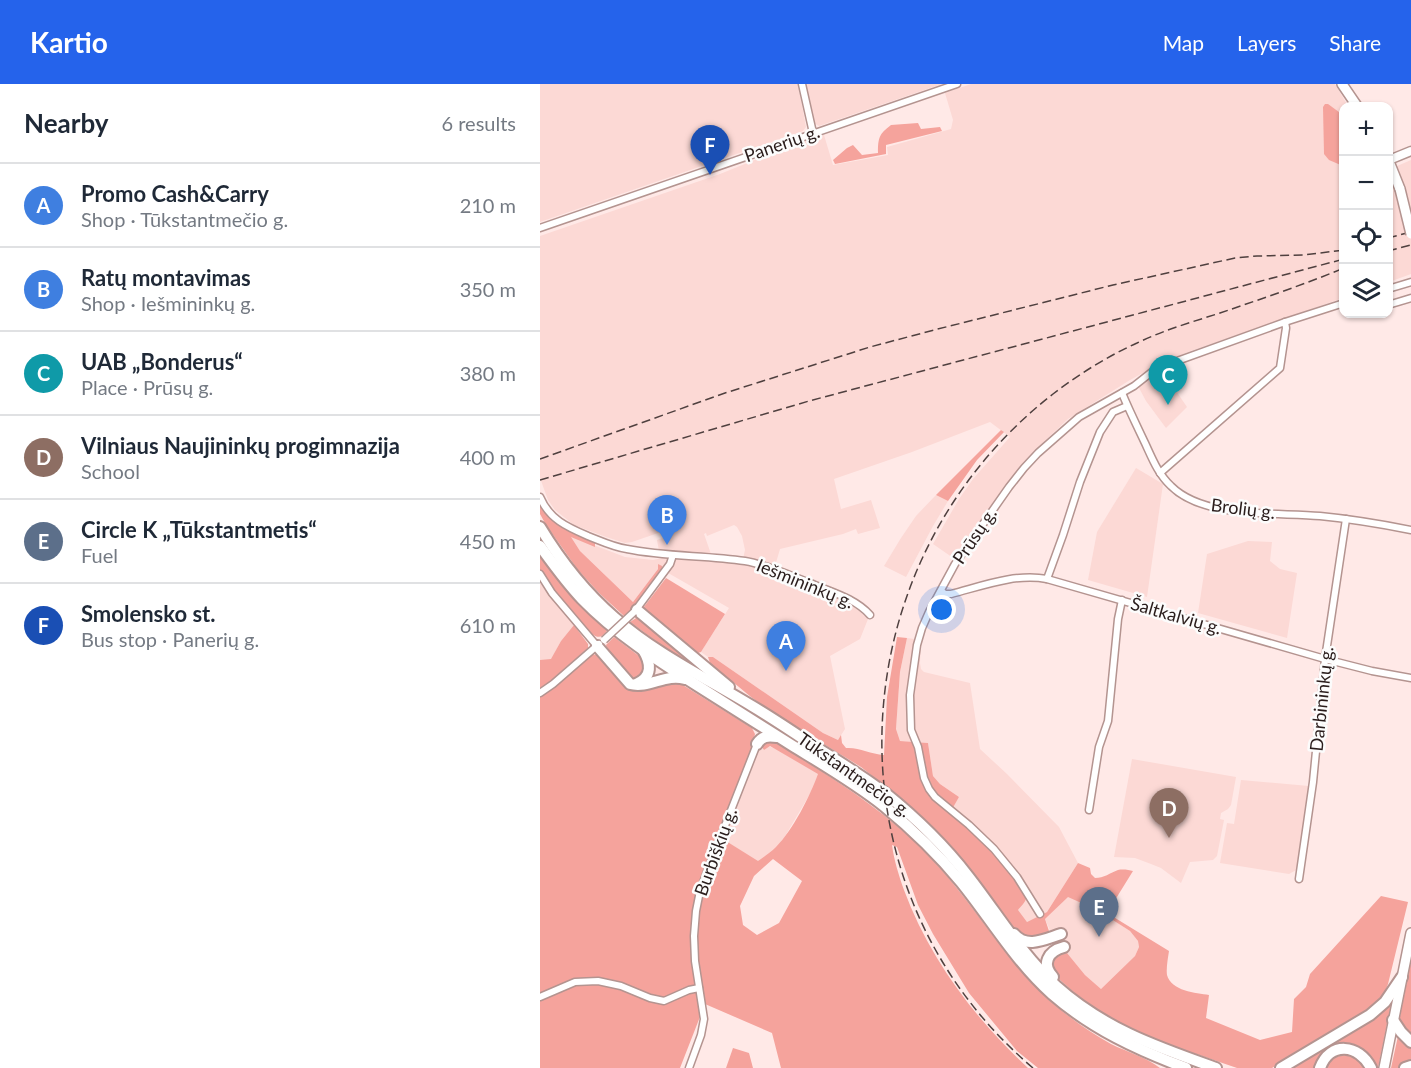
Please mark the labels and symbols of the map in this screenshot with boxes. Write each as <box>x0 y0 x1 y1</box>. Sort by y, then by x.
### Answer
street label: Panerių g. <box>741 120 822 166</box>
pin: F <box>690 126 730 175</box>
pin: C <box>1148 356 1188 405</box>
street label: Brolių g. <box>1210 493 1277 523</box>
pin: B <box>648 496 686 545</box>
street label: Prūsų g. <box>947 503 1001 568</box>
street label: Iešmininkų g. <box>754 554 857 613</box>
street label: Šaltkalvių g. <box>1128 592 1224 638</box>
your location <box>927 595 956 624</box>
pin: A <box>766 622 806 671</box>
street label: Darbininkų g. <box>1305 645 1337 752</box>
street label: Tūkstantmečio g. <box>794 727 915 821</box>
pin: D <box>1150 788 1188 838</box>
street label: Burbiškių g. <box>689 805 741 899</box>
pin: E <box>1080 888 1118 937</box>

